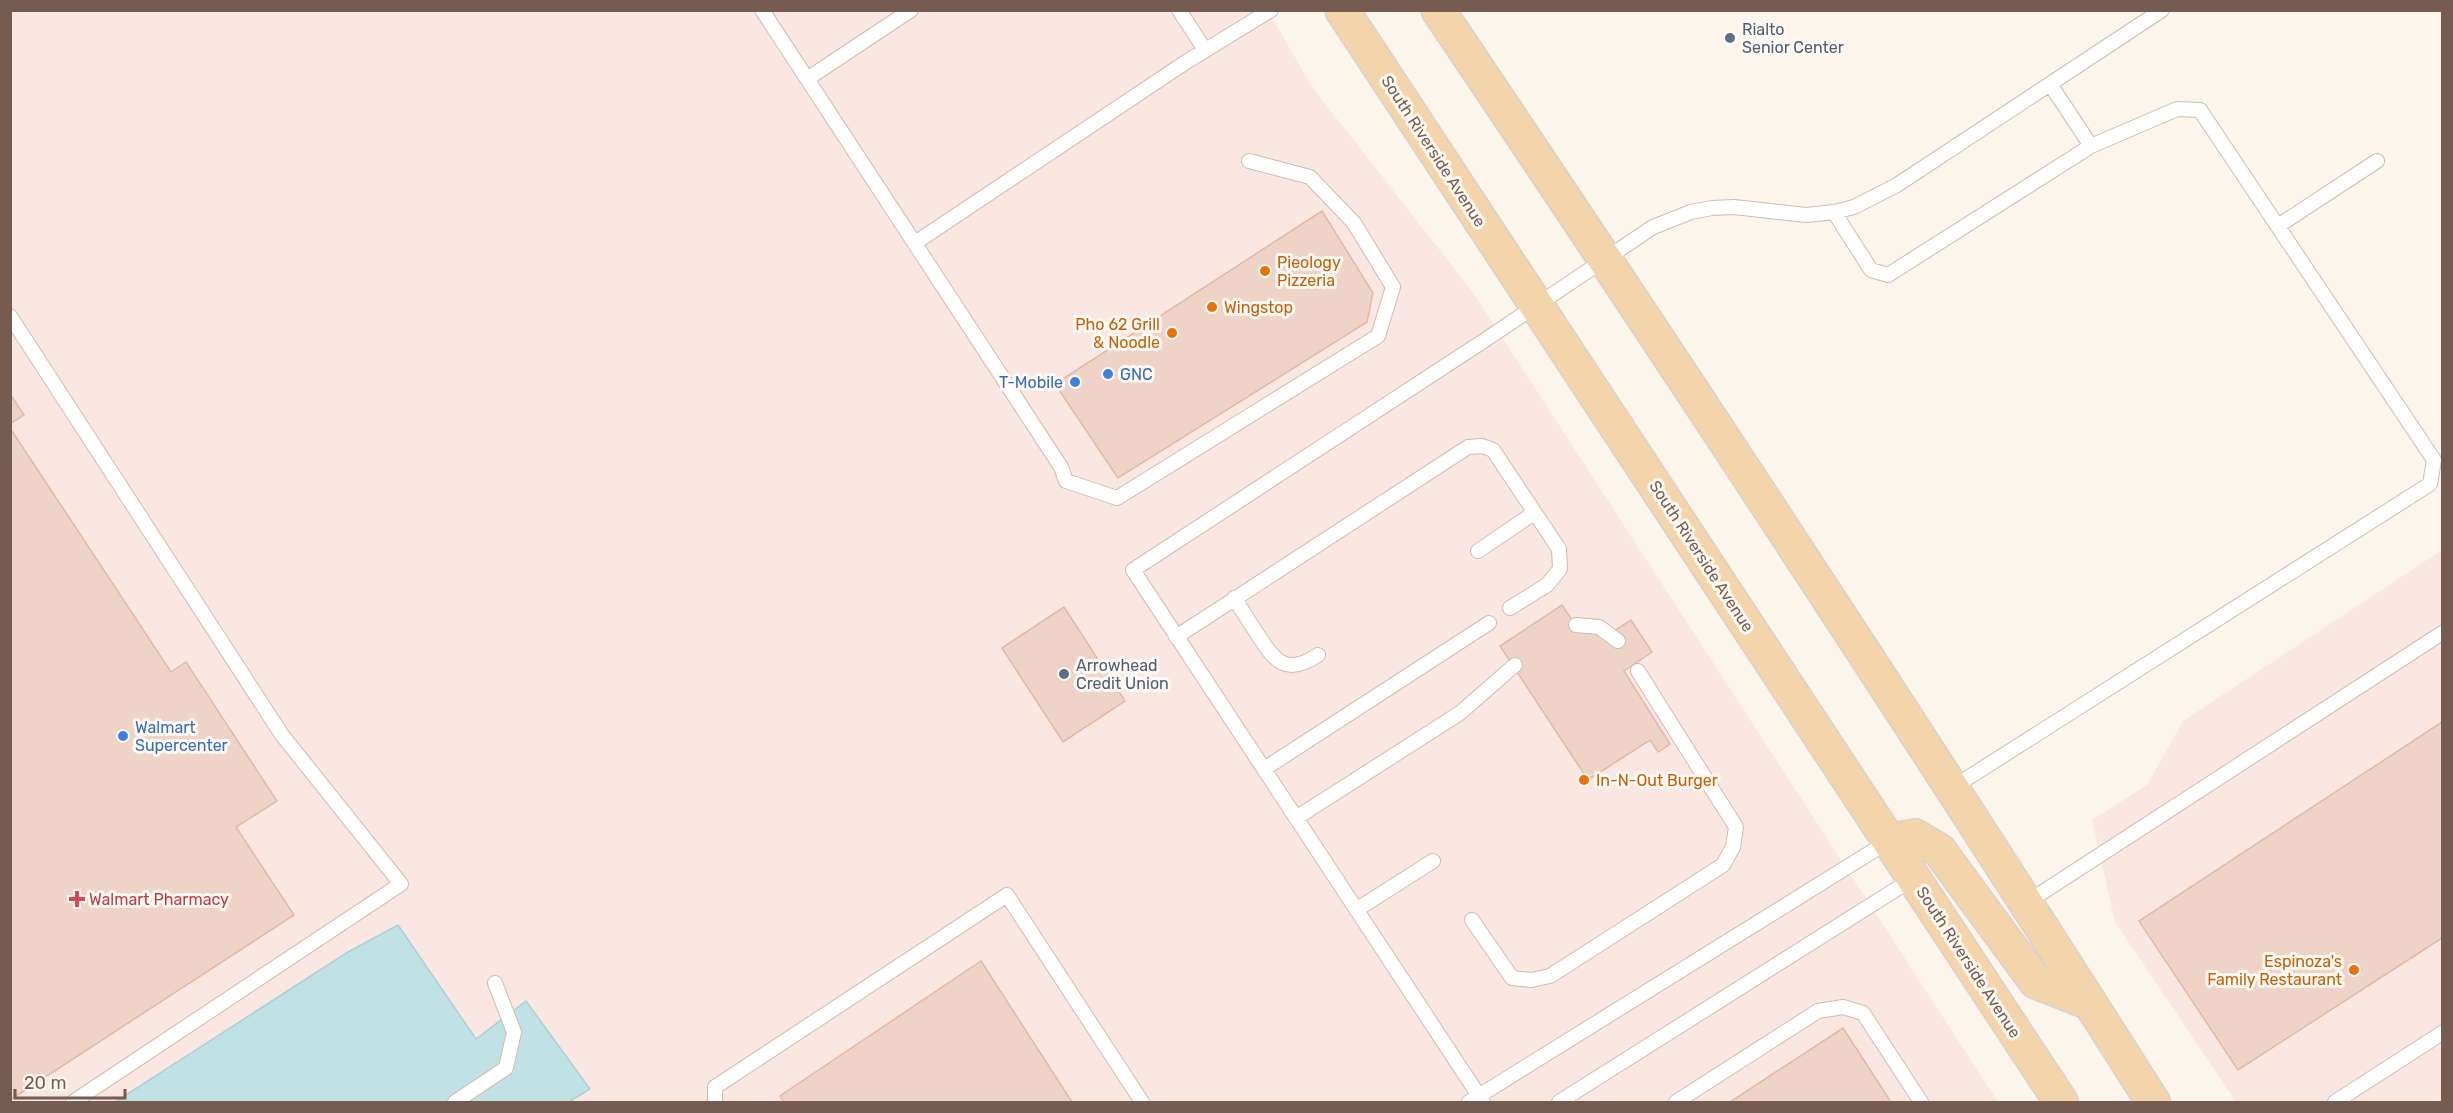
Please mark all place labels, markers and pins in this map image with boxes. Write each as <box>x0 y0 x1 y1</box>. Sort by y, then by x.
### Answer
place label: Rialto Senior Center <box>1742 20 1844 57</box>
marker: Rialto Senior Center <box>1723 31 1737 45</box>
place label: Pieology Pizzeria <box>1277 253 1341 290</box>
marker: Pieology Pizzeria <box>1258 264 1272 278</box>
place label: Wingstop <box>1224 298 1293 317</box>
marker: Wingstop <box>1205 300 1219 314</box>
place label: Pho 62 Grill & Noodle <box>1075 315 1160 352</box>
marker: Pho 62 Grill & Noodle <box>1165 326 1179 340</box>
place label: GNC <box>1120 365 1153 384</box>
marker: GNC <box>1101 367 1115 381</box>
place label: T-Mobile <box>999 373 1063 392</box>
marker: T-Mobile <box>1068 375 1082 389</box>
place label: Arrowhead Credit Union <box>1076 656 1169 693</box>
marker: Arrowhead Credit Union <box>1057 667 1071 681</box>
place label: Walmart Supercenter <box>135 718 228 755</box>
marker: Walmart Supercenter <box>116 729 130 743</box>
place label: In-N-Out Burger <box>1596 771 1718 790</box>
marker: In-N-Out Burger <box>1577 773 1591 787</box>
place label: Walmart Pharmacy <box>89 890 229 909</box>
marker: Walmart Pharmacy <box>70 892 84 906</box>
place label: Espinoza's Family Restaurant <box>2207 952 2342 989</box>
marker: Espinoza's Family Restaurant <box>2347 963 2361 977</box>

